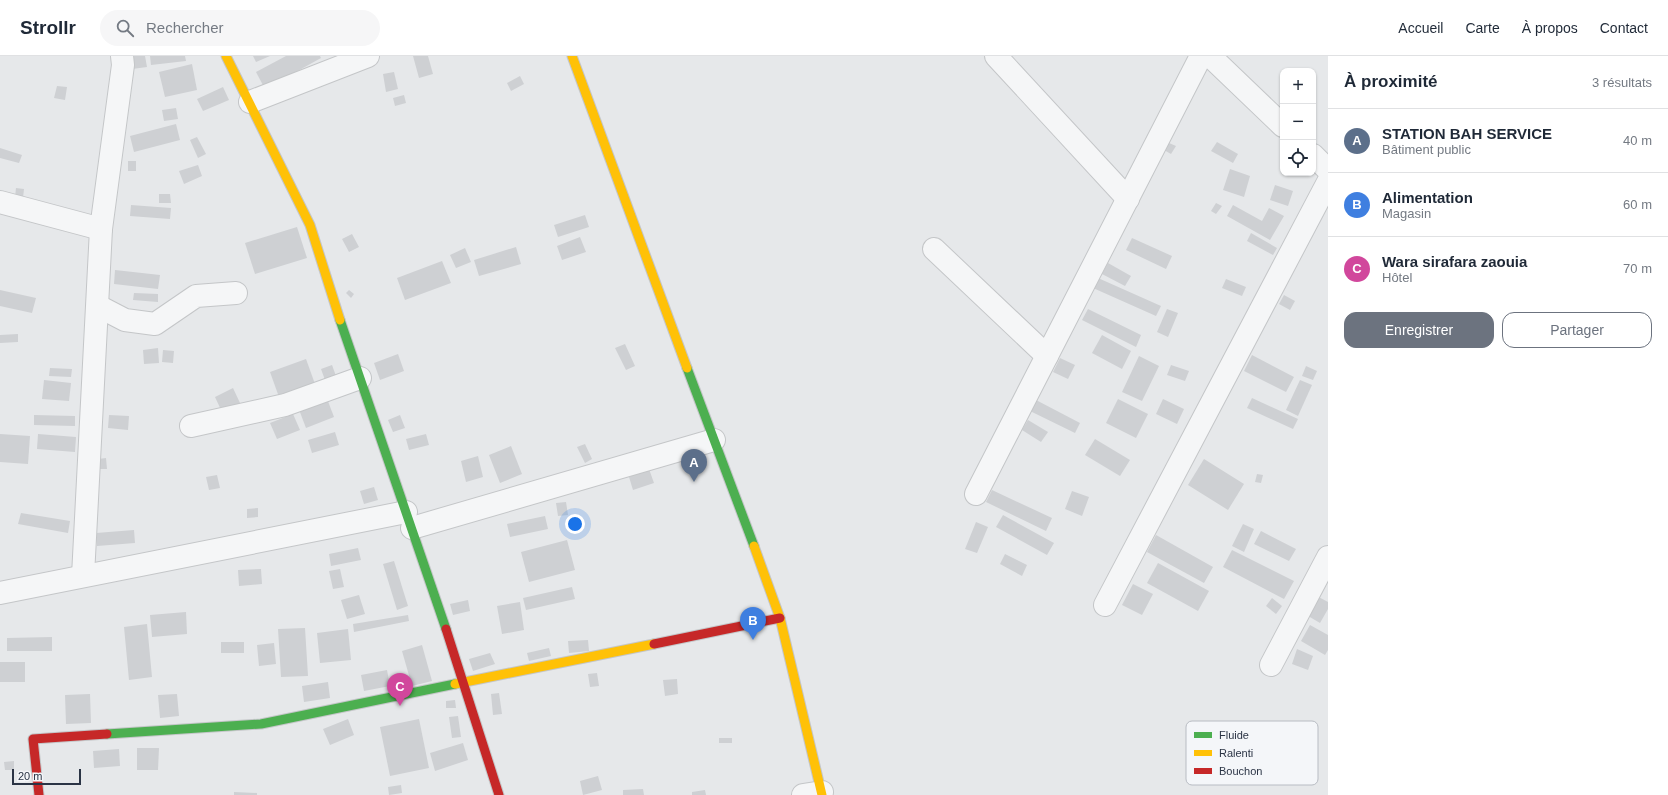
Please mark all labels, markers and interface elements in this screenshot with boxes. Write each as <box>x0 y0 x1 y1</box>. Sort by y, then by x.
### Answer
search box <box>100 10 380 46</box>
text: Strollr <box>20 17 76 38</box>
icon: search <box>114 17 136 39</box>
text: Rechercher <box>146 19 224 36</box>
text: Accueil <box>1398 20 1443 36</box>
text: Carte <box>1465 20 1500 36</box>
text: À propos <box>1522 20 1578 36</box>
text: Contact <box>1600 20 1648 36</box>
map controls <box>1280 68 1316 176</box>
button: + <box>1280 68 1316 104</box>
text: À proximité <box>1344 72 1438 91</box>
text: 3 résultats <box>1592 75 1652 90</box>
button: − <box>1280 104 1316 140</box>
text: STATION BAH SERVICE <box>1382 125 1552 142</box>
text: A <box>1352 133 1362 148</box>
text: 40 m <box>1623 133 1652 148</box>
button: locate <box>1280 140 1316 176</box>
text: Bâtiment public <box>1382 142 1471 157</box>
text: Alimentation <box>1382 189 1473 206</box>
text: B <box>1352 197 1362 212</box>
text: 60 m <box>1623 197 1652 212</box>
text: Magasin <box>1382 206 1431 221</box>
text: Wara sirafara zaouia <box>1382 253 1527 270</box>
text: C <box>1352 261 1362 276</box>
text: 70 m <box>1623 261 1652 276</box>
text: Hôtel <box>1382 270 1412 285</box>
button: Enregistrer <box>1344 312 1494 348</box>
button: Partager <box>1502 312 1652 348</box>
pin: A <box>681 449 707 482</box>
your location <box>565 514 585 534</box>
pin: B <box>740 607 766 640</box>
pin: C <box>387 673 413 706</box>
legend <box>1186 721 1318 785</box>
text: Fluide <box>1219 729 1249 741</box>
text: Ralenti <box>1219 747 1253 759</box>
text: Bouchon <box>1219 765 1262 777</box>
scale bar <box>12 767 81 786</box>
text: 20 m <box>18 770 42 782</box>

